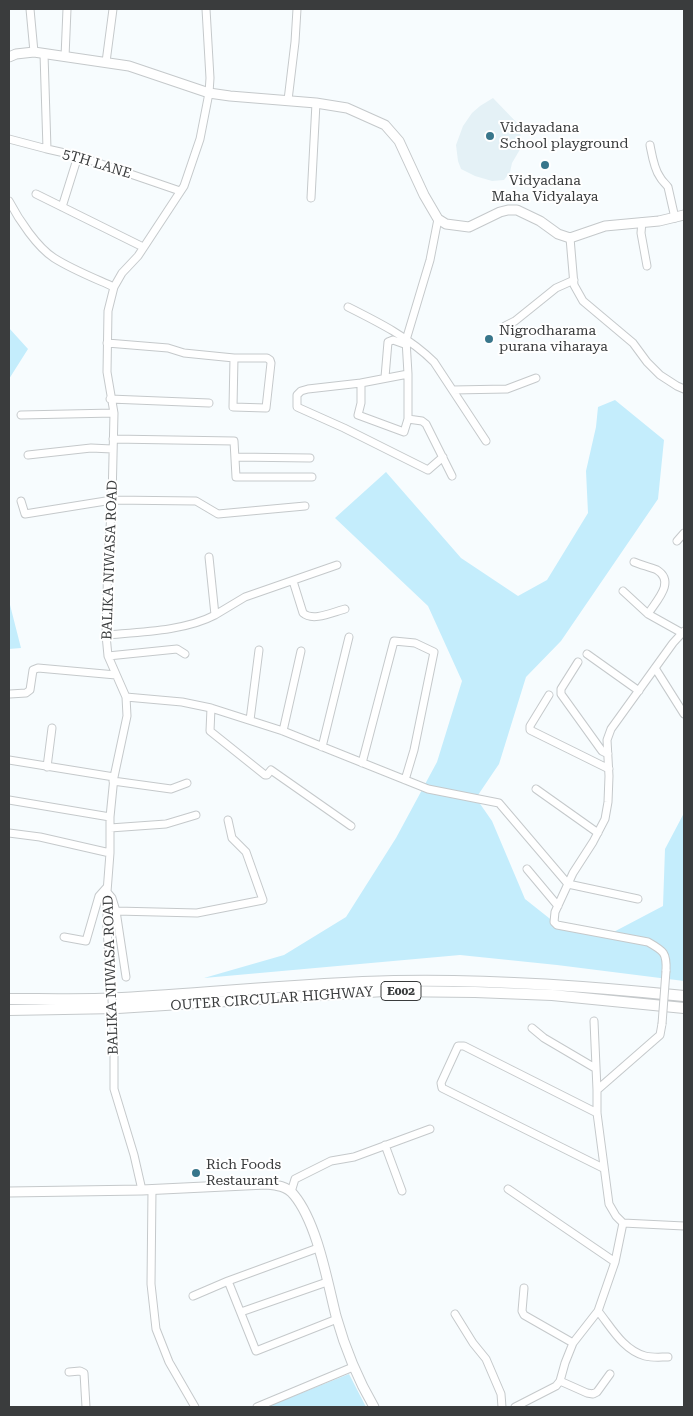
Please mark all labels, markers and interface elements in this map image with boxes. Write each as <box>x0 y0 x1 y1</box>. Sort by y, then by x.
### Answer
place label: Vidayadana School playground <box>500 120 629 152</box>
marker: Vidayadana School playground <box>484 130 496 142</box>
street label: 5TH LANE <box>61 146 133 182</box>
marker: Vidyadana Maha Vidyalaya <box>539 159 551 171</box>
place label: Vidyadana Maha Vidyalaya <box>492 173 598 206</box>
place label: Nigrodharama purana viharaya <box>499 323 608 356</box>
marker: Nigrodharama purana viharaya <box>483 333 495 345</box>
street label: BALIKA NIWASA ROAD <box>99 480 121 640</box>
street label: BALIKA NIWASA ROAD <box>100 895 122 1055</box>
road number: E002 <box>381 981 421 1000</box>
street label: OUTER CIRCULAR HIGHWAY <box>170 984 374 1014</box>
place label: Rich Foods Restaurant <box>206 1157 281 1190</box>
marker: Rich Foods Restaurant <box>190 1167 202 1179</box>

